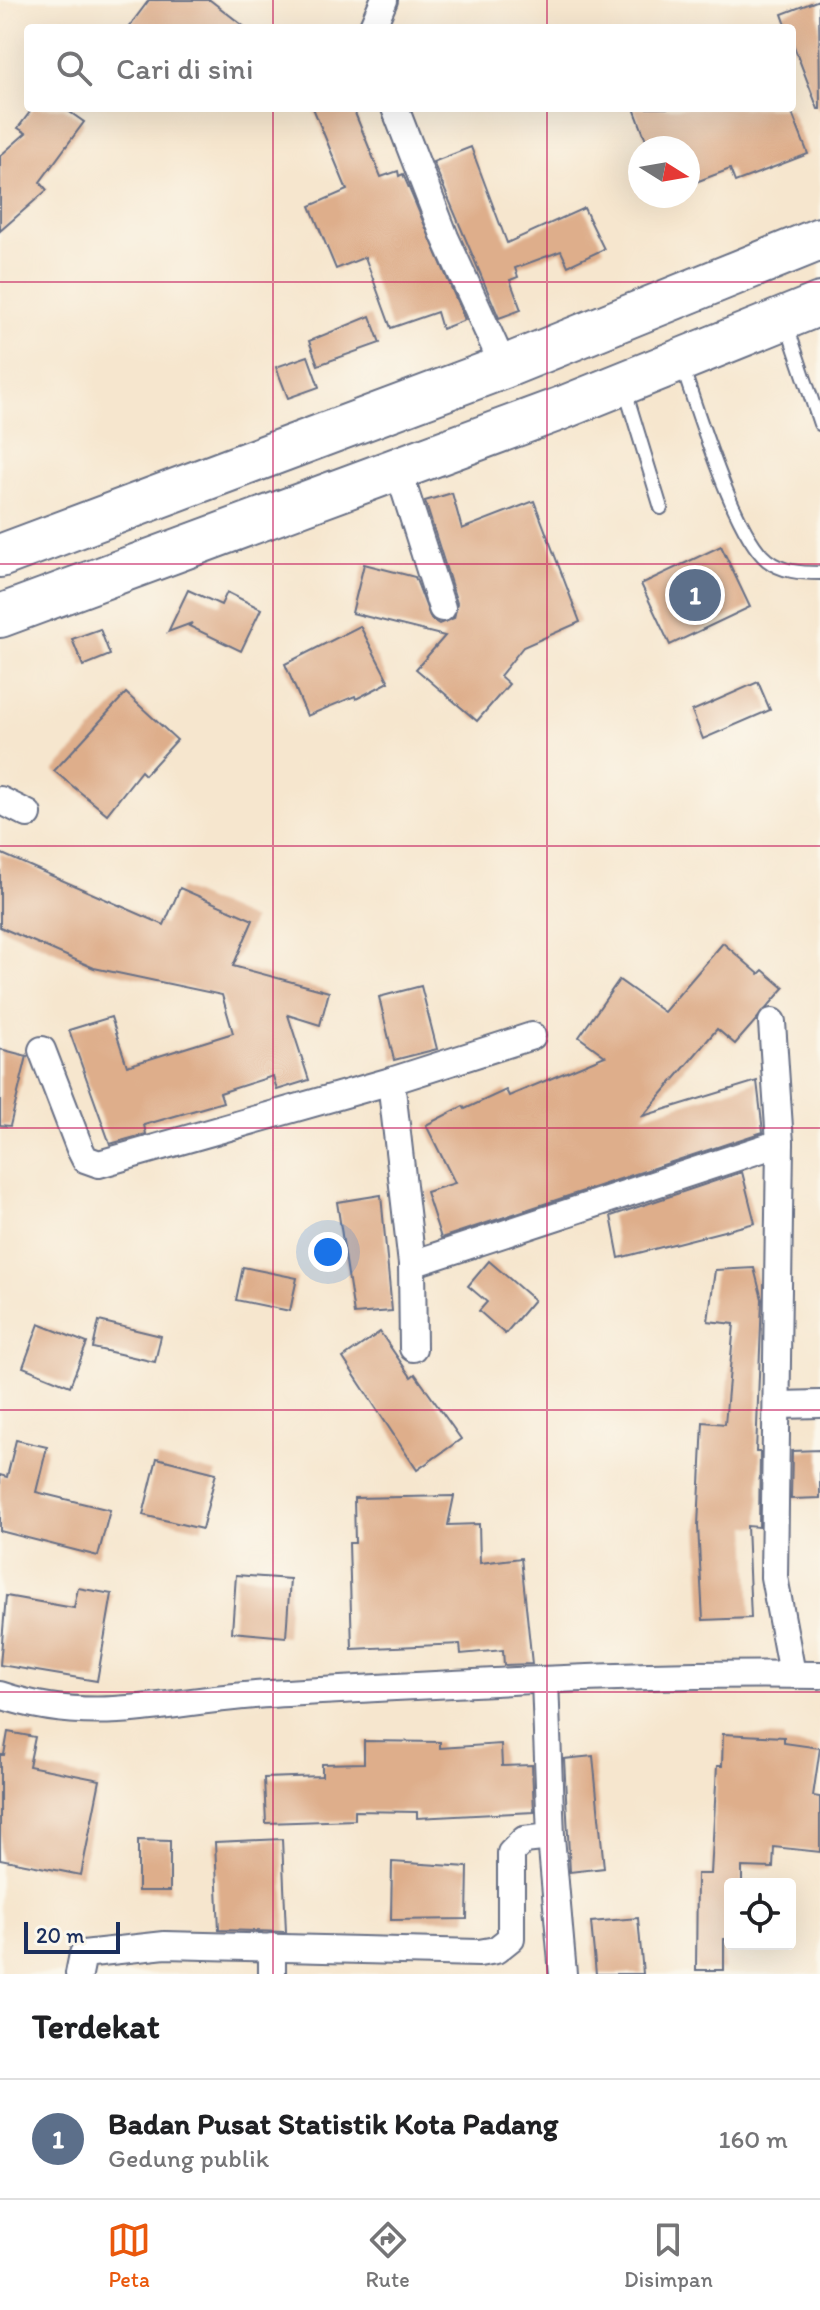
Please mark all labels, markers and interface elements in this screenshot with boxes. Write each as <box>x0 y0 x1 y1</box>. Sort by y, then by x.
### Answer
search box <box>24 24 796 112</box>
icon: search <box>52 46 96 90</box>
text: Cari di sini <box>116 50 254 87</box>
north arrow <box>628 136 700 208</box>
pin: 1 <box>669 565 721 625</box>
your location <box>308 1232 348 1272</box>
map controls <box>724 1878 796 1950</box>
button: locate <box>724 1878 796 1950</box>
scale bar <box>24 1918 120 1954</box>
text: 20 m <box>36 1922 85 1949</box>
text: Terdekat <box>32 2006 160 2047</box>
text: Badan Pusat Statistik Kota Padang <box>108 2105 558 2142</box>
text: 1 <box>52 2123 64 2155</box>
text: 160 m <box>718 2123 788 2155</box>
text: Gedung publik <box>108 2142 269 2174</box>
tab: Peta <box>107 2218 151 2293</box>
tab: Rute <box>365 2218 410 2293</box>
tab: Disimpan <box>624 2218 713 2293</box>

